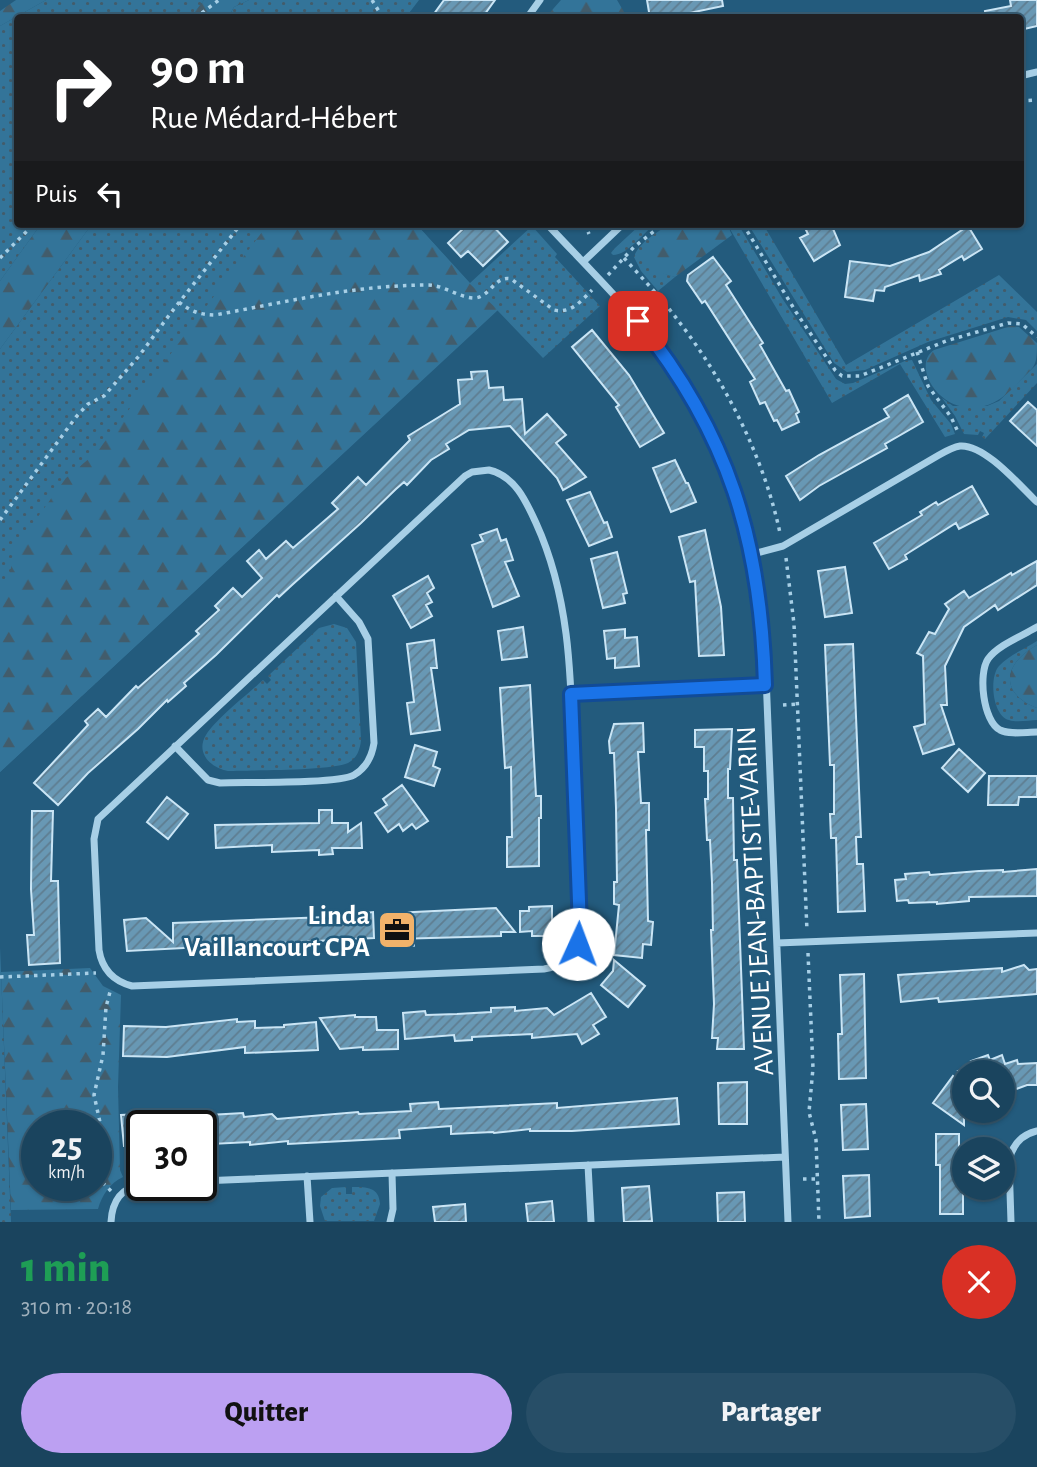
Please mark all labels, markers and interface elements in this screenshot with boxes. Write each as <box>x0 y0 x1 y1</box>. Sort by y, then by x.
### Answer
icon: right <box>35 42 126 133</box>
text: 90 m <box>150 44 246 93</box>
text: Rue Médard-Hébert <box>150 102 397 134</box>
icon: left <box>91 175 129 213</box>
text: Puis <box>35 181 77 207</box>
pin <box>608 291 668 351</box>
icon: arrive <box>619 302 657 340</box>
street label: AVENUE JEAN-BAPTISTE-VARIN <box>733 725 779 1076</box>
place label: Linda Vaillancourt CPA <box>184 902 370 962</box>
position arrow <box>541 907 615 981</box>
office icon: Linda Vaillancourt CPA <box>376 909 418 951</box>
map controls <box>952 1060 1015 1200</box>
button: search <box>952 1060 1015 1123</box>
speed limit sign: 30 <box>126 1110 217 1201</box>
text: 25 <box>51 1129 82 1164</box>
button: layers <box>952 1137 1015 1200</box>
text: km/h <box>48 1164 85 1182</box>
button: close <box>942 1245 1016 1319</box>
text: 1 min <box>21 1247 110 1289</box>
text: 310 m · 20:18 <box>21 1296 132 1319</box>
button: Quitter <box>21 1373 512 1453</box>
button: Partager <box>526 1373 1016 1453</box>

